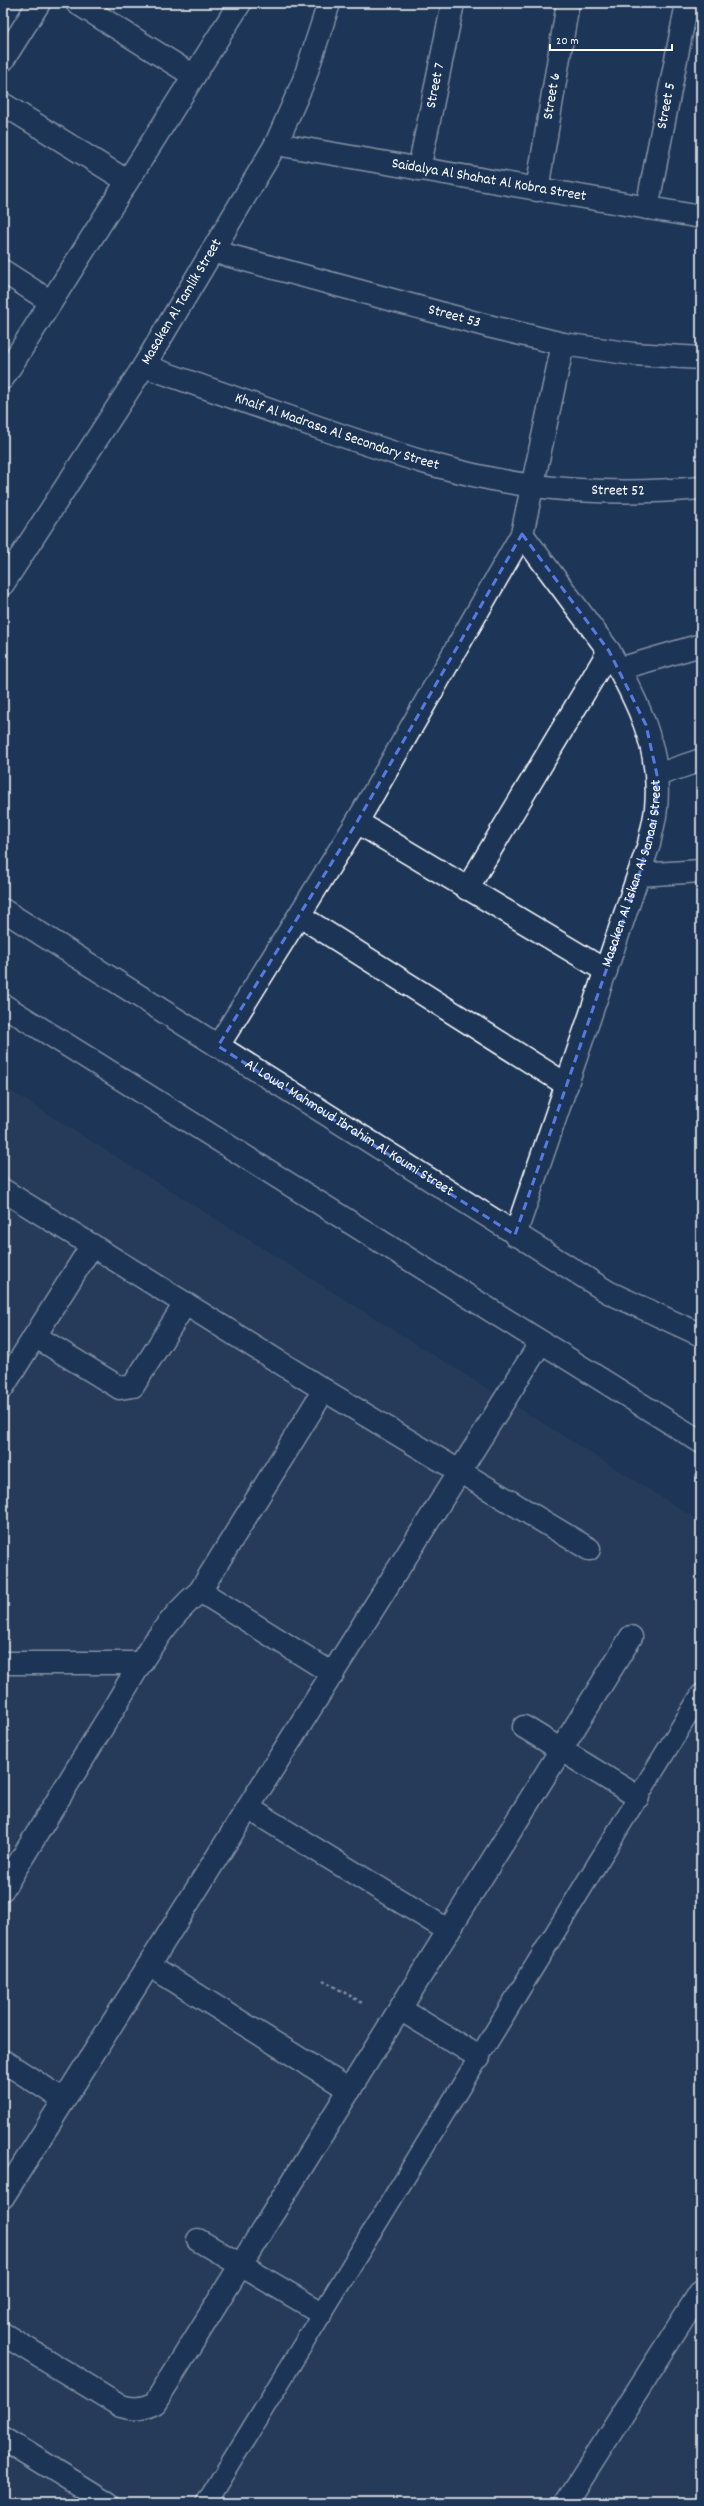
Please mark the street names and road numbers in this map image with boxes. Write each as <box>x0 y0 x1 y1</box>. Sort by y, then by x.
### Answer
street label: Street 7 <box>421 61 451 110</box>
street label: Street 6 <box>538 71 567 121</box>
street label: Street 5 <box>652 81 682 131</box>
street label: Saidalya Al Shahat Al Kobra Street <box>390 153 588 208</box>
street label: Masaken Al Tamlik Street <box>136 234 228 369</box>
street label: Street 53 <box>425 299 483 334</box>
street label: Khalf Al Madrasa Al Secondary Street <box>232 388 442 477</box>
street label: Street 52 <box>591 480 645 503</box>
street label: Masaken Al Iskan Al Sanaai Street <box>597 779 668 970</box>
street label: Al Lowa' Mahmoud Ibrahim Al Koumi Street <box>240 1054 458 1203</box>

